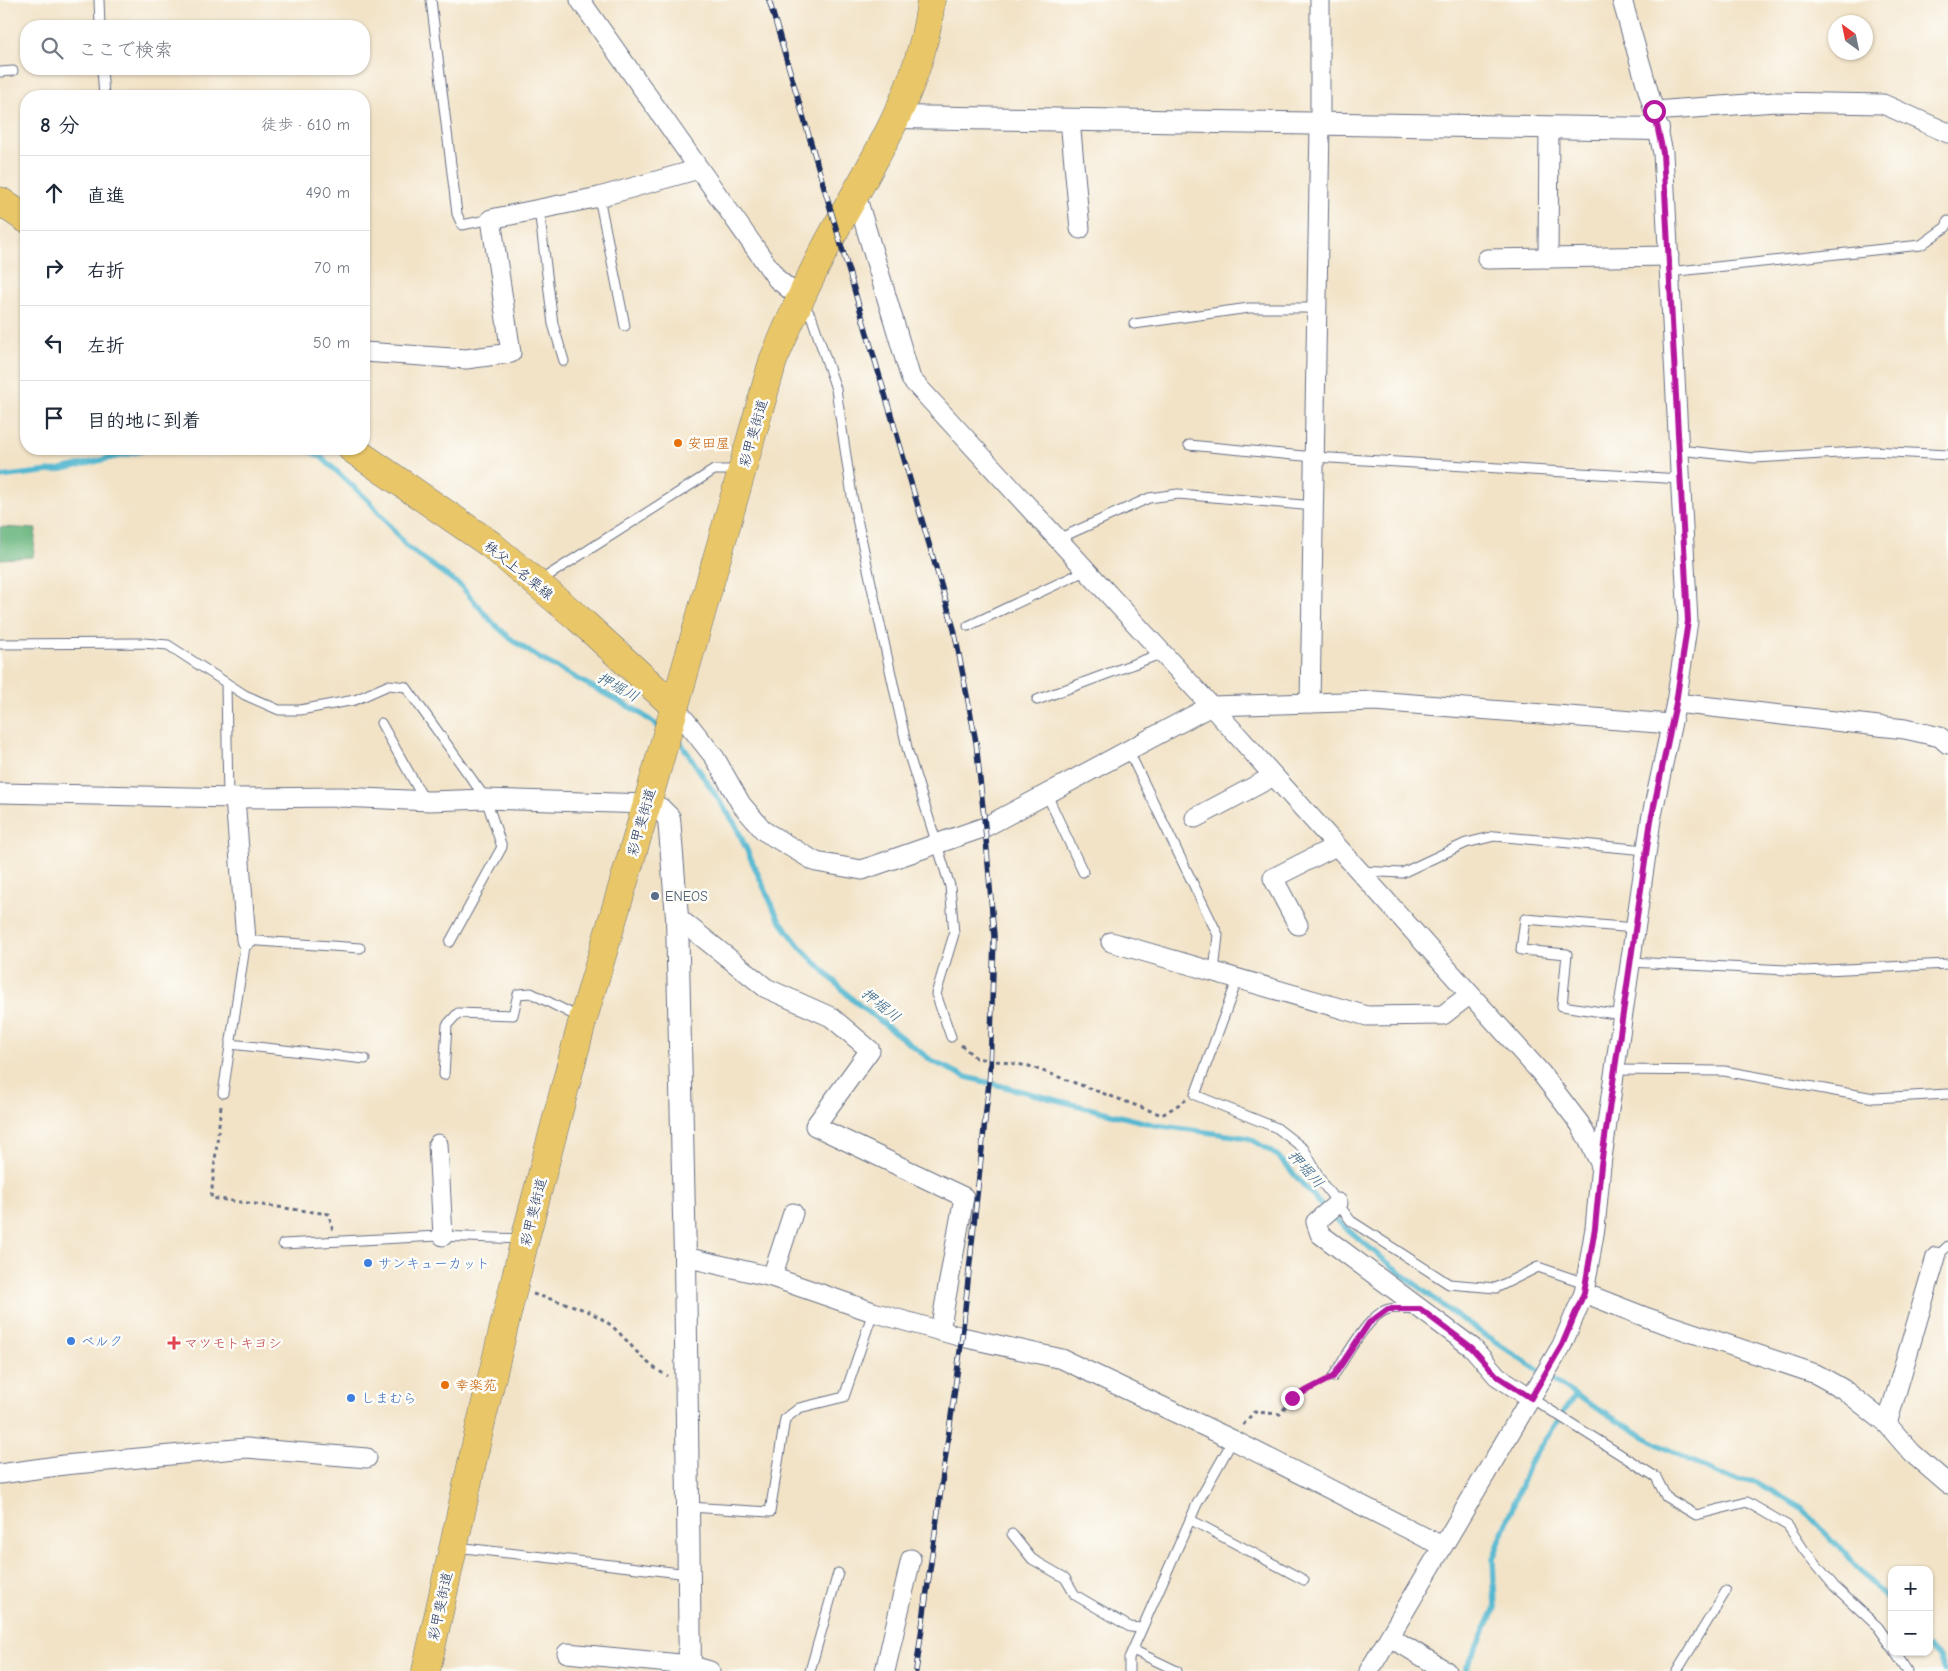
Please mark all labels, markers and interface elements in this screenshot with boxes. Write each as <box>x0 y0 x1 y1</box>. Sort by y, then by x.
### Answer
north arrow <box>1828 15 1873 60</box>
search box <box>20 20 370 75</box>
icon: search <box>38 34 66 62</box>
text: ここで検索 <box>78 39 173 61</box>
route start <box>1643 100 1666 123</box>
text: 8 分 <box>40 113 79 137</box>
text: 徒歩 · 610 m <box>261 116 350 134</box>
icon: ahead <box>40 179 68 207</box>
text: 490 m <box>305 184 350 202</box>
text: 直進 <box>87 185 125 207</box>
icon: right <box>40 254 68 282</box>
text: 70 m <box>314 259 350 277</box>
text: 右折 <box>87 260 125 282</box>
icon: left <box>40 329 68 357</box>
text: 50 m <box>313 334 350 352</box>
text: 左折 <box>87 335 125 357</box>
street label: 彩甲斐街道 <box>736 397 771 469</box>
icon: arrive <box>40 404 68 432</box>
text: 目的地に到着 <box>87 410 201 432</box>
place label: 安田屋 <box>688 435 730 452</box>
marker: 安田屋 <box>672 437 684 449</box>
street label: 秩父上名栗線 <box>481 537 557 603</box>
water label: 押堀川 <box>594 668 642 706</box>
street label: 彩甲斐街道 <box>624 786 659 858</box>
place label: ENEOS <box>665 888 708 905</box>
marker: ENEOS <box>649 890 661 902</box>
water label: 押堀川 <box>858 984 904 1026</box>
water label: 押堀川 <box>1284 1146 1328 1192</box>
street label: 彩甲斐街道 <box>517 1176 550 1248</box>
place label: サンキューカット <box>378 1255 490 1272</box>
marker: サンキューカット <box>362 1257 374 1269</box>
place label: ベルク <box>81 1333 123 1350</box>
marker: ベルク <box>65 1335 77 1347</box>
place label: マツモトキヨシ <box>184 1335 282 1352</box>
marker: マツモトキヨシ <box>168 1337 180 1349</box>
place label: 幸楽苑 <box>455 1377 497 1394</box>
marker: 幸楽苑 <box>439 1379 451 1391</box>
route end <box>1281 1387 1304 1410</box>
place label: しまむら <box>361 1390 417 1407</box>
marker: しまむら <box>345 1392 357 1404</box>
map controls <box>1888 1566 1933 1656</box>
button: + <box>1888 1566 1933 1611</box>
street label: 彩甲斐街道 <box>425 1570 456 1642</box>
button: − <box>1888 1611 1933 1656</box>

